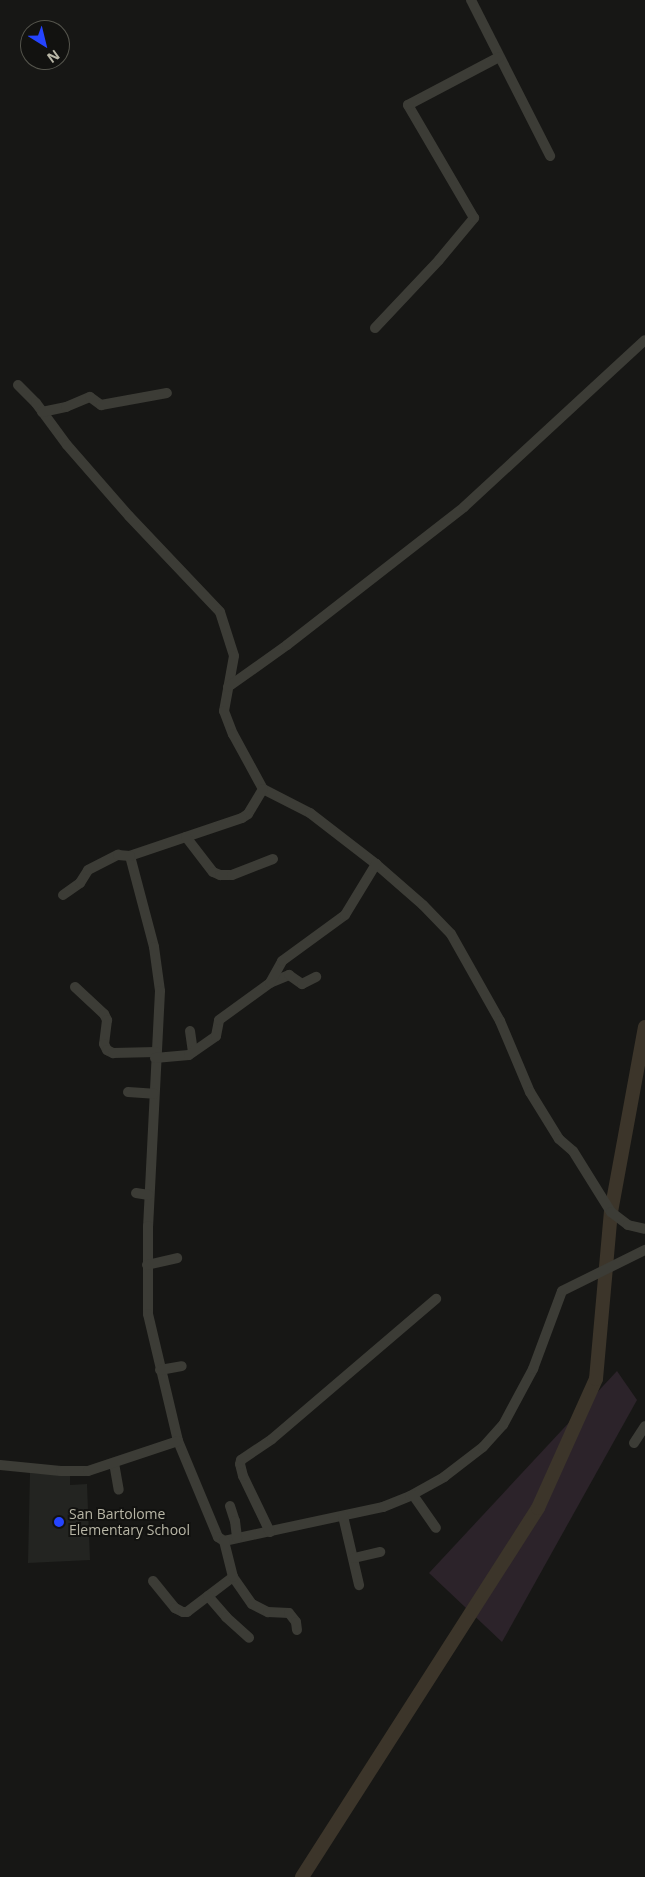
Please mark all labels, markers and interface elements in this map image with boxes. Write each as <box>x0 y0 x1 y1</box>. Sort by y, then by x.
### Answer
north arrow <box>20 20 70 70</box>
text: N <box>43 46 64 68</box>
place label: San Bartolome Elementary School <box>69 1506 190 1538</box>
marker: San Bartolome Elementary School <box>53 1516 65 1528</box>

